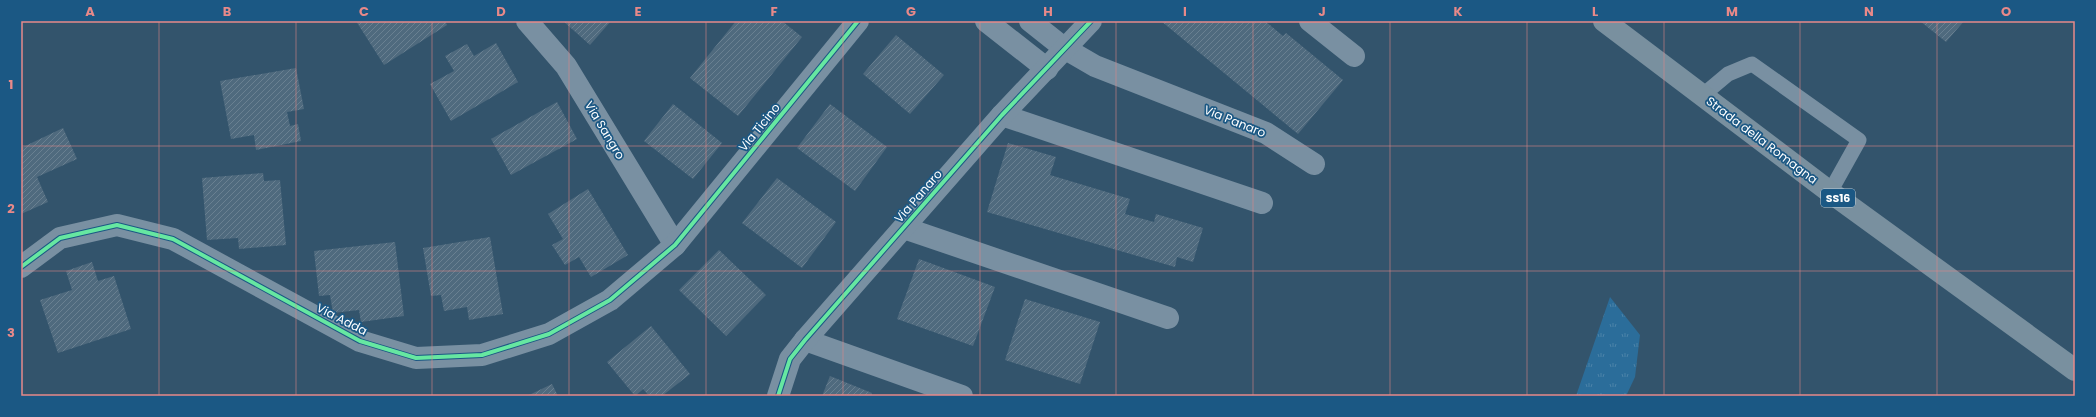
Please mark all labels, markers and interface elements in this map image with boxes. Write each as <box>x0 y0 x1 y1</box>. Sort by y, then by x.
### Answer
text: A <box>85 2 95 21</box>
text: B <box>223 2 232 21</box>
text: C <box>359 2 369 21</box>
text: D <box>496 2 506 21</box>
text: E <box>634 2 642 21</box>
text: F <box>770 2 778 21</box>
text: G <box>906 2 916 21</box>
text: H <box>1043 2 1053 21</box>
text: I <box>1183 2 1187 21</box>
text: J <box>1318 2 1326 21</box>
text: K <box>1453 2 1463 21</box>
text: L <box>1592 2 1598 21</box>
text: M <box>1726 2 1738 21</box>
text: N <box>1864 2 1874 21</box>
text: O <box>2001 2 2011 21</box>
text: 1 <box>9 75 13 94</box>
street label: Strada della Romagna <box>1703 92 1821 188</box>
street label: Via Sangro <box>581 98 629 163</box>
street label: Via Ticino <box>734 99 784 155</box>
street label: Via Panaro <box>1202 101 1269 141</box>
street label: Via Panaro <box>890 166 946 226</box>
road number: SS16 <box>1821 189 1855 207</box>
text: 2 <box>7 199 15 218</box>
street label: Via Adda <box>314 299 370 339</box>
text: 3 <box>7 323 15 342</box>

